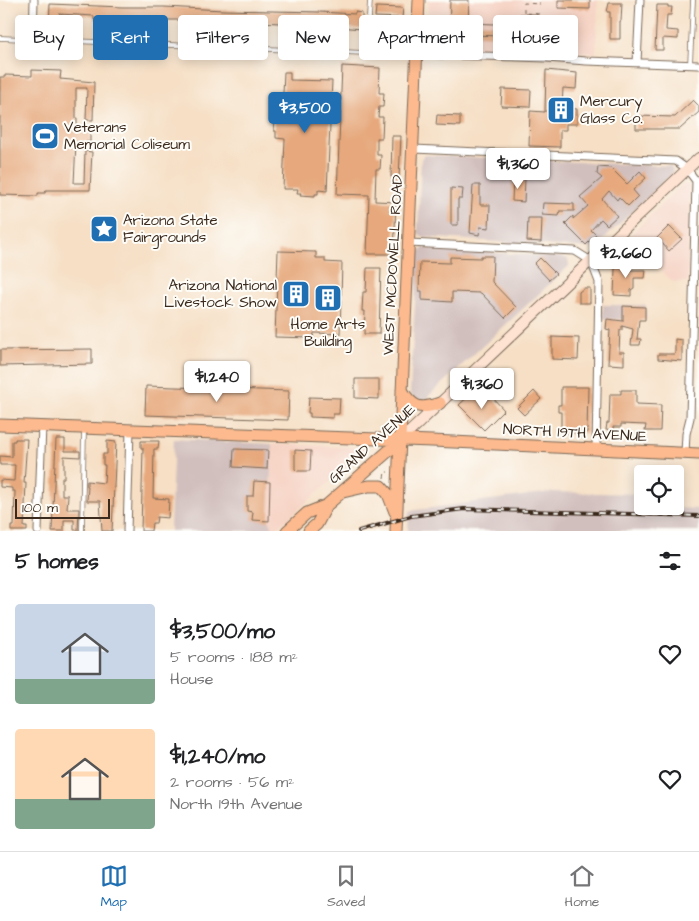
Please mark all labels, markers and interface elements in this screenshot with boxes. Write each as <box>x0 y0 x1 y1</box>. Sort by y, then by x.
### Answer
chip: Buy <box>15 15 83 60</box>
chip: Rent <box>93 15 168 60</box>
chip: Filters <box>178 15 268 60</box>
chip: New <box>278 15 349 60</box>
chip: Apartment <box>359 15 483 60</box>
chip: House <box>493 15 578 60</box>
place label: Mercury Glass Co. <box>580 91 643 129</box>
pin: $3,500 <box>264 92 346 134</box>
building icon: Mercury Glass Co. <box>546 95 576 125</box>
text: $3,500 <box>279 97 331 119</box>
place label: Veterans Memorial Coliseum <box>64 117 190 155</box>
sports icon: Veterans Memorial Coliseum <box>30 121 60 151</box>
pin: $1,360 <box>477 148 559 190</box>
text: $1,360 <box>497 153 539 175</box>
street label: WEST MCDOWELL ROAD <box>378 174 408 356</box>
place label: Arizona State Fairgrounds <box>123 210 218 249</box>
place icon: Arizona State Fairgrounds <box>89 214 119 244</box>
pin: $2,660 <box>585 236 667 279</box>
text: $2,660 <box>600 242 652 264</box>
place label: Arizona National Livestock Show <box>164 275 277 313</box>
building icon: Arizona National Livestock Show <box>281 279 311 309</box>
building icon: Home Arts Building <box>313 283 343 313</box>
place label: Home Arts Building <box>291 314 366 353</box>
pin: $1,240 <box>176 360 258 403</box>
text: $1,240 <box>195 366 239 388</box>
pin: $1,360 <box>441 368 523 410</box>
text: $1,360 <box>461 373 503 395</box>
street label: GRAND AVENUE <box>324 399 420 489</box>
street label: NORTH 19TH AVENUE <box>503 419 648 447</box>
map controls <box>634 465 684 515</box>
button: locate <box>634 465 684 515</box>
scale bar <box>15 496 110 519</box>
text: 100 m <box>22 498 58 518</box>
text: 5 homes <box>15 547 99 576</box>
icon: filters <box>656 547 684 575</box>
text: $3,500/mo <box>170 617 275 646</box>
icon: home <box>55 624 115 684</box>
icon: heart <box>656 640 684 668</box>
text: 5 rooms · 188 m² <box>170 646 298 668</box>
text: House <box>170 668 214 690</box>
text: $1,240/mo <box>170 742 265 771</box>
icon: home <box>55 749 115 809</box>
icon: heart <box>656 765 684 793</box>
text: 2 rooms · 56 m² <box>170 771 294 793</box>
text: North 19th Avenue <box>170 793 303 815</box>
tab: Map <box>100 862 128 912</box>
tab: Saved <box>327 862 365 912</box>
tab: Home <box>565 862 599 912</box>

